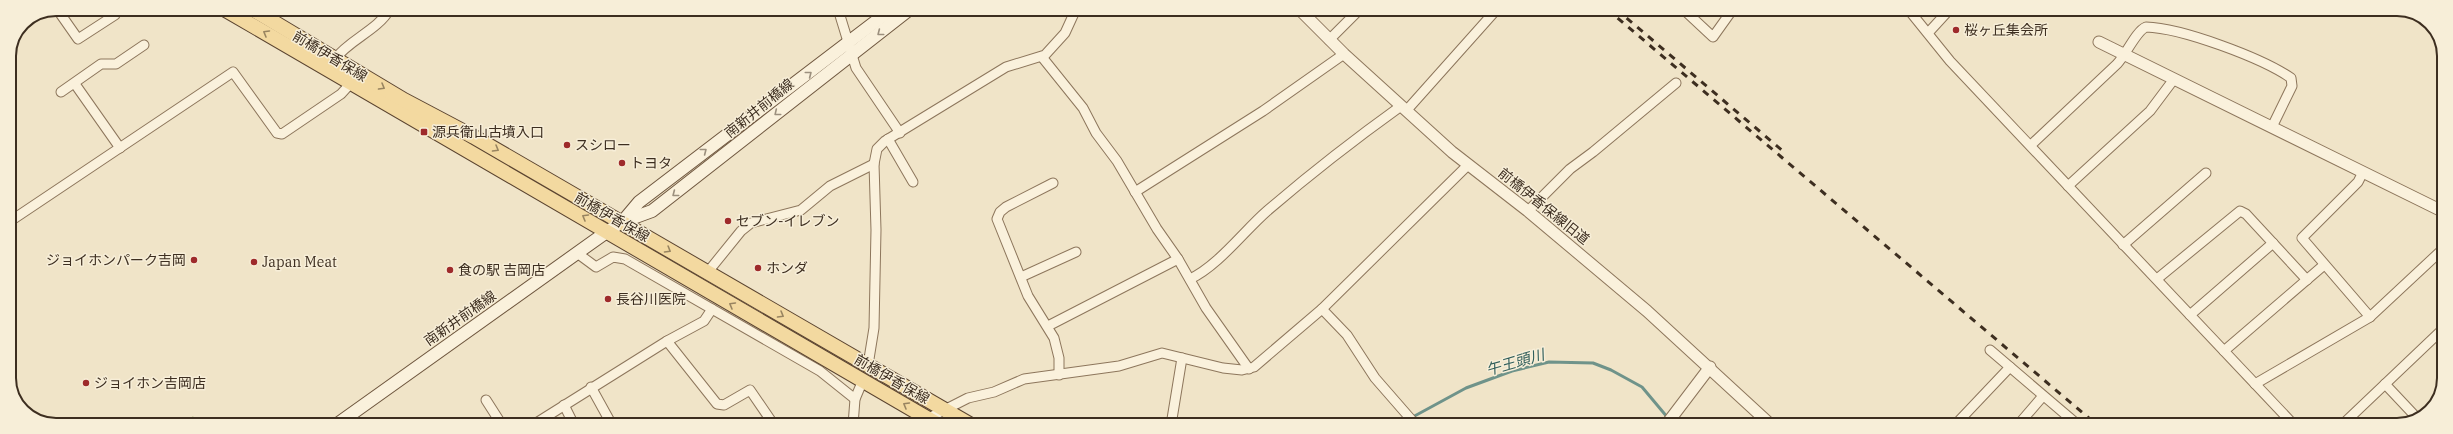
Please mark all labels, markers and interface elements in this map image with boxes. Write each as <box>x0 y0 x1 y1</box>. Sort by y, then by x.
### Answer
place label: 桜ヶ丘集会所 <box>1964 21 2048 39</box>
marker: 桜ヶ丘集会所 <box>1951 25 1961 35</box>
street label: 前橋伊香保線 <box>289 27 371 85</box>
one-way arrow <box>877 28 884 35</box>
one-way arrow <box>263 30 270 37</box>
one-way arrow <box>804 72 811 79</box>
street label: 南新井前橋線 <box>721 75 797 141</box>
one-way arrow <box>378 82 385 89</box>
one-way arrow <box>775 109 782 116</box>
place label: 源兵衛山古墳入口 <box>432 123 544 141</box>
marker: 源兵衛山古墳入口 <box>419 127 429 137</box>
place label: スシロー <box>575 136 631 154</box>
marker: スシロー <box>562 140 572 150</box>
one-way arrow <box>492 145 499 152</box>
one-way arrow <box>700 149 707 156</box>
place label: トヨタ <box>630 154 672 172</box>
marker: トヨタ <box>617 158 627 168</box>
street label: 前橋伊香保線旧道 <box>1495 164 1593 248</box>
street label: 前橋伊香保線 <box>571 188 653 246</box>
one-way arrow <box>673 189 680 196</box>
place label: セブン-イレブン <box>736 212 840 230</box>
one-way arrow <box>581 215 589 222</box>
marker: セブン-イレブン <box>723 216 733 226</box>
one-way arrow <box>664 245 671 252</box>
place label: ジョイホンパーク吉岡 <box>46 251 186 269</box>
place label: Japan Meat <box>262 253 337 271</box>
marker: ジョイホンパーク吉岡 <box>189 255 199 265</box>
marker: Japan Meat <box>249 257 259 267</box>
place label: ホンダ <box>766 259 808 277</box>
place label: 食の駅 吉岡店 <box>458 261 545 279</box>
marker: ホンダ <box>753 263 763 273</box>
marker: 食の駅 吉岡店 <box>445 265 455 275</box>
street label: 南新井前橋線 <box>420 287 500 349</box>
place label: 長谷川医院 <box>616 290 686 308</box>
marker: 長谷川医院 <box>603 294 613 304</box>
one-way arrow <box>729 303 736 310</box>
one-way arrow <box>777 311 784 318</box>
water label: 午王頭川 <box>1484 344 1548 379</box>
street label: 前橋伊香保線 <box>851 350 933 408</box>
place label: ジョイホン吉岡店 <box>94 374 206 392</box>
marker: ジョイホン吉岡店 <box>81 378 91 388</box>
one-way arrow <box>903 403 910 410</box>

